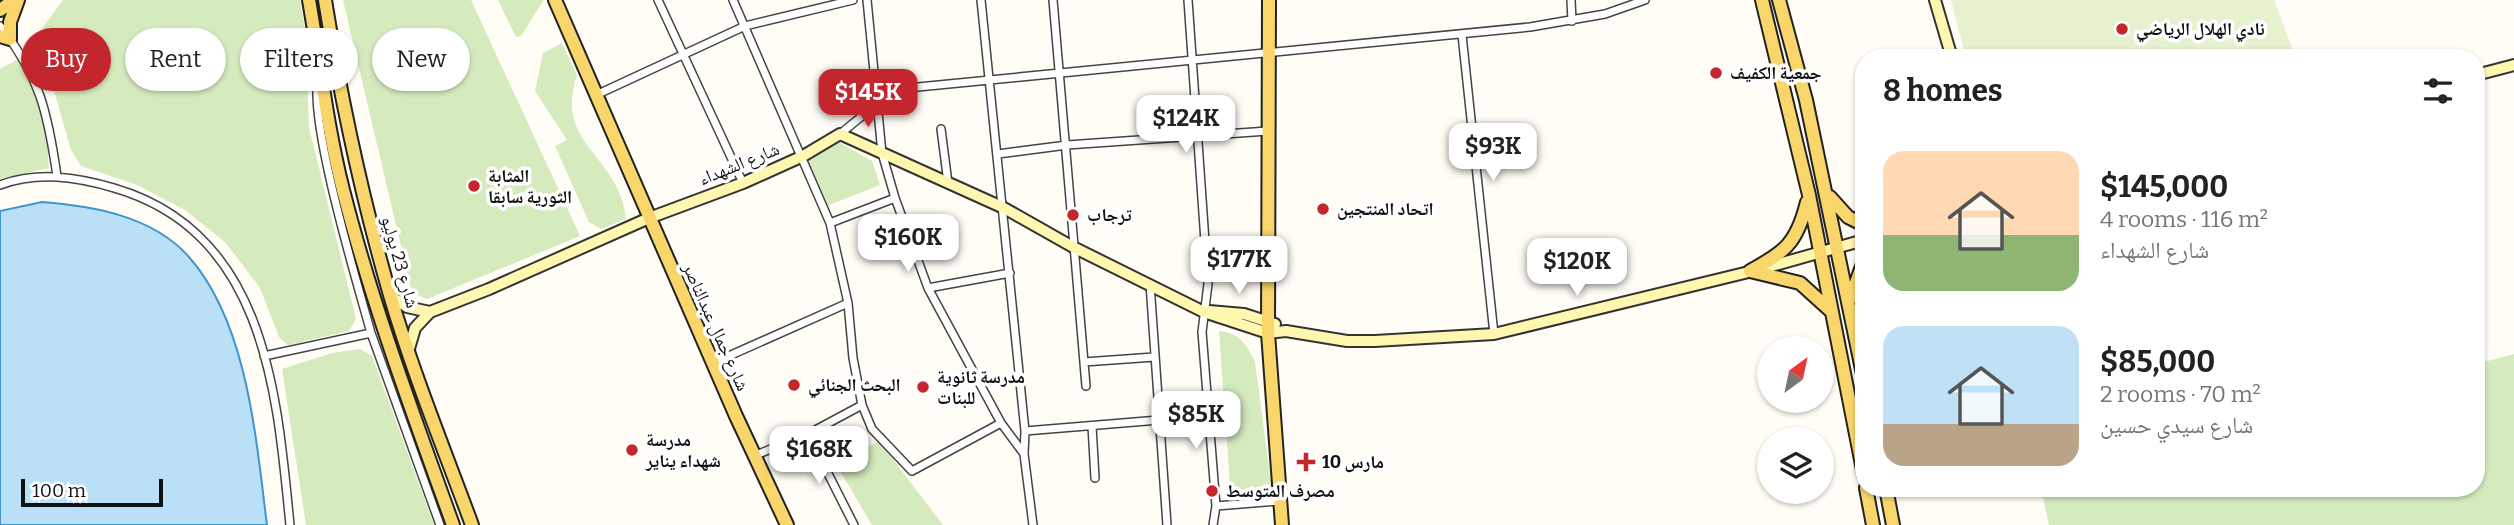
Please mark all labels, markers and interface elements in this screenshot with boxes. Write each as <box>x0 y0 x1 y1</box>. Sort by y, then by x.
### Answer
place label: نادي الهلال الرياضي <box>2136 18 2265 43</box>
marker: نادي الهلال الرياضي <box>2114 21 2130 37</box>
chip: Buy <box>21 28 111 91</box>
chip: Rent <box>125 28 226 91</box>
chip: Filters <box>240 28 358 91</box>
chip: New <box>372 28 470 91</box>
place label: جمعية الكفيف <box>1730 62 1822 84</box>
marker: جمعية الكفيف <box>1708 65 1724 81</box>
pin: $145K <box>819 69 917 129</box>
icon: filters <box>2419 72 2457 110</box>
text: 8 homes <box>1883 73 2003 109</box>
text: $145K <box>835 78 901 106</box>
pin: $124K <box>1137 96 1235 155</box>
text: $124K <box>1152 104 1220 132</box>
pin: $93K <box>1452 124 1534 183</box>
text: $93K <box>1465 132 1521 160</box>
street label: شارع الشهداء <box>695 138 783 190</box>
place label: المثابة الثورية سابقا <box>488 165 572 208</box>
text: $145,000 <box>2100 169 2228 205</box>
marker: المثابة الثورية سابقا <box>466 178 482 194</box>
icon: home <box>1939 179 2023 263</box>
place label: اتحاد المنتجين <box>1337 198 1434 220</box>
marker: اتحاد المنتجين <box>1315 201 1331 217</box>
place label: ترجاب <box>1087 204 1132 226</box>
text: 4 rooms · 116 m² <box>2100 205 2268 233</box>
marker: ترجاب <box>1065 207 1081 223</box>
street label: شارع 23 يوليو <box>376 213 424 311</box>
pin: $160K <box>859 215 957 274</box>
text: $160K <box>874 223 942 251</box>
pin: $177K <box>1190 236 1288 296</box>
text: شارع الشهداء <box>2100 236 2209 264</box>
pin: $120K <box>1528 238 1626 298</box>
text: $177K <box>1207 245 1271 273</box>
text: $120K <box>1543 247 1611 275</box>
street label: شارع جمال عبدالناصر <box>678 259 754 394</box>
north arrow <box>1757 336 1834 413</box>
map controls <box>1757 336 1834 504</box>
text: $85,000 <box>2100 344 2215 380</box>
icon: home <box>1939 354 2023 438</box>
place label: مدرسة ثانوية للبنات <box>937 366 1025 409</box>
place label: البحث الجنائي <box>808 374 901 399</box>
marker: البحث الجنائي <box>786 377 802 393</box>
marker: مدرسة ثانوية للبنات <box>915 379 931 395</box>
text: 2 rooms · 70 m² <box>2100 380 2261 408</box>
pin: $85K <box>1155 392 1237 451</box>
text: $85K <box>1168 400 1224 428</box>
text: شارع سيدي حسين <box>2100 411 2253 439</box>
pin: $168K <box>770 426 868 486</box>
button: layers <box>1757 427 1834 504</box>
place label: مدرسة شهداء يناير <box>645 429 721 472</box>
text: $168K <box>785 435 853 463</box>
marker: مدرسة شهداء يناير <box>624 442 640 458</box>
place label: 10 مارس <box>1322 451 1384 473</box>
marker: 10 مارس <box>1296 452 1316 472</box>
scale bar <box>21 476 163 508</box>
text: 100 m <box>32 479 86 502</box>
place label: مصرف المتوسط <box>1226 480 1335 502</box>
marker: مصرف المتوسط <box>1204 483 1220 499</box>

